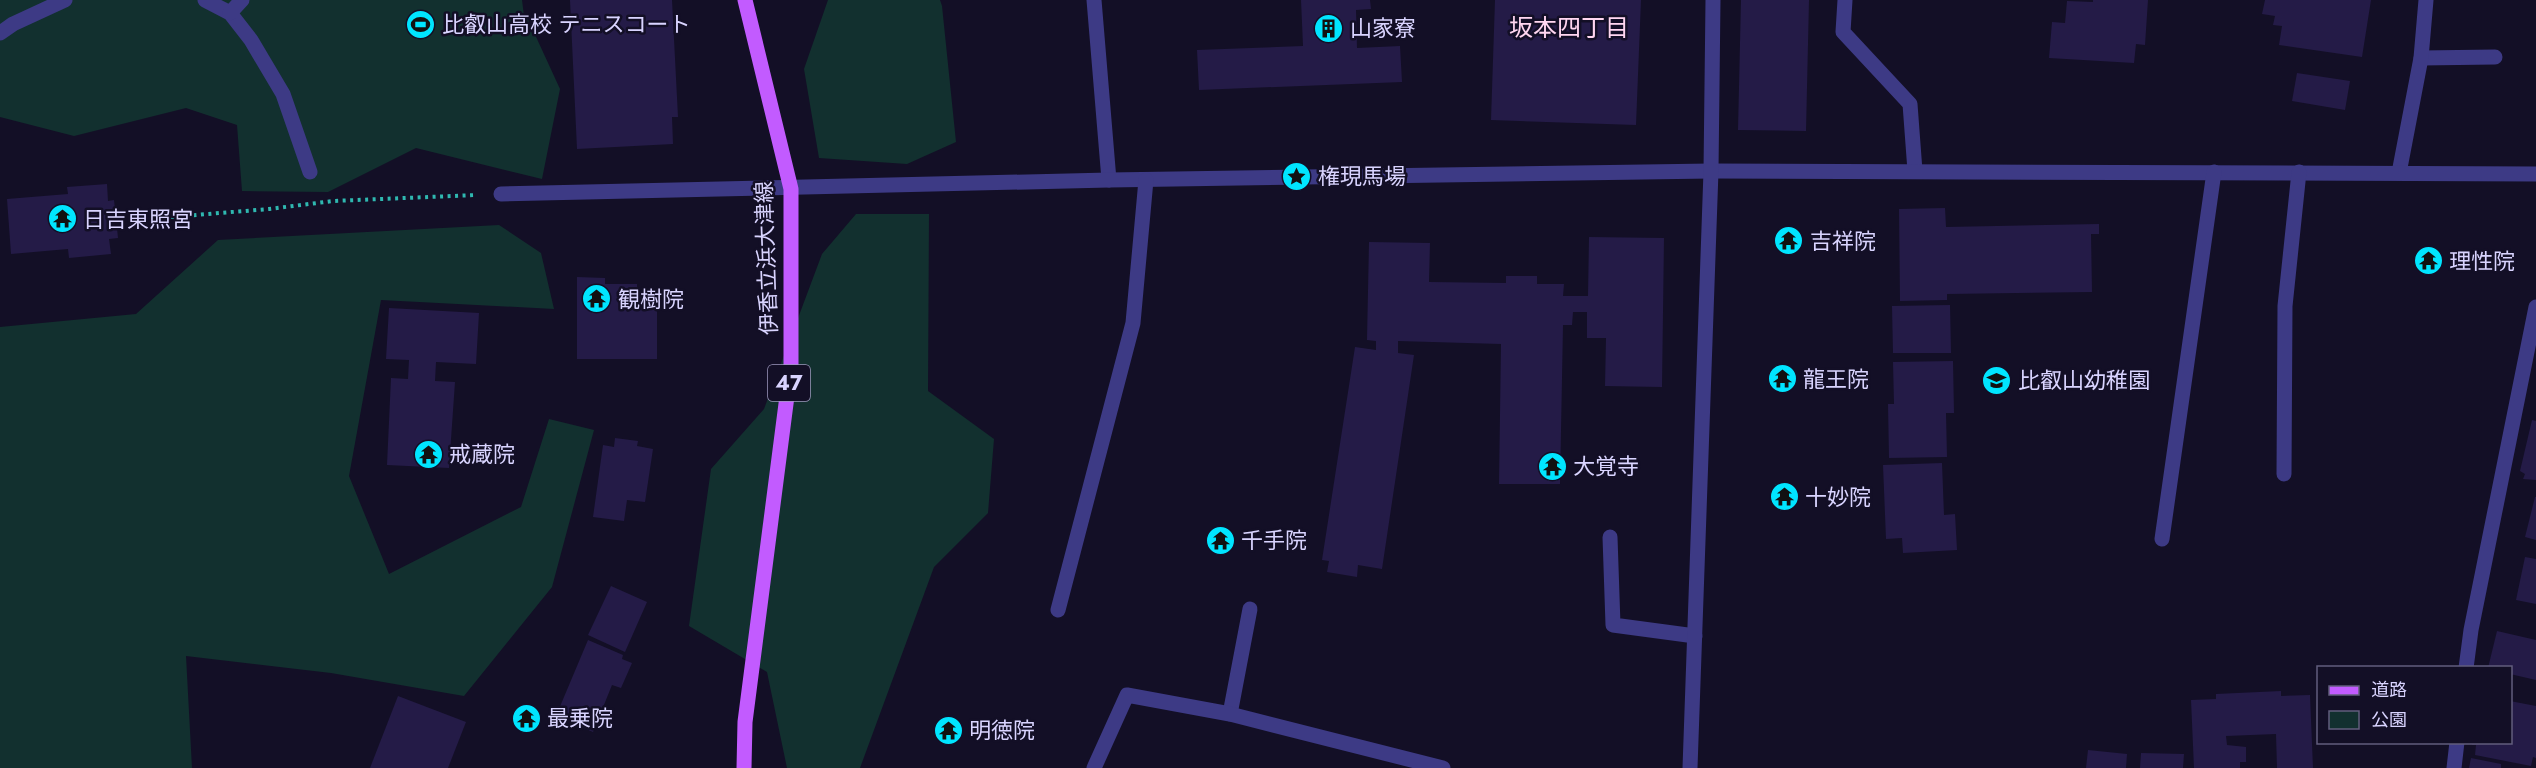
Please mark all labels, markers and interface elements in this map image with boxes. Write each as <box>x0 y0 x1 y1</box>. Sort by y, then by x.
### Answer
sports icon: 比叡山高校 テニスコート <box>405 8 437 40</box>
place label: 比叡山高校 テニスコート <box>442 8 691 40</box>
district label: 坂本四丁目 <box>1509 10 1629 45</box>
building icon: 山家寮 <box>1313 12 1345 44</box>
place label: 山家寮 <box>1350 12 1416 44</box>
place icon: 権現馬場 <box>1281 160 1313 192</box>
place label: 権現馬場 <box>1318 160 1406 192</box>
street label: 伊香立浜大津線 <box>747 180 785 336</box>
temple icon: 日吉東照宮 <box>46 203 78 235</box>
place label: 日吉東照宮 <box>83 203 193 235</box>
temple icon: 吉祥院 <box>1773 225 1805 257</box>
place label: 吉祥院 <box>1810 225 1876 257</box>
temple icon: 理性院 <box>2412 245 2444 277</box>
place label: 理性院 <box>2449 245 2515 277</box>
temple icon: 観樹院 <box>581 283 613 315</box>
place label: 観樹院 <box>618 283 684 315</box>
temple icon: 龍王院 <box>1766 363 1798 395</box>
place label: 龍王院 <box>1803 363 1869 395</box>
school or university icon: 比叡山幼稚園 <box>1981 364 2013 396</box>
place label: 比叡山幼稚園 <box>2018 364 2150 396</box>
road number: 47 <box>768 365 810 401</box>
temple icon: 戒蔵院 <box>412 438 444 470</box>
place label: 戒蔵院 <box>449 438 515 470</box>
temple icon: 大覚寺 <box>1536 450 1568 482</box>
place label: 大覚寺 <box>1573 450 1639 482</box>
temple icon: 十妙院 <box>1768 481 1800 513</box>
place label: 十妙院 <box>1805 481 1871 513</box>
temple icon: 千手院 <box>1204 524 1236 556</box>
place label: 千手院 <box>1241 524 1307 556</box>
legend <box>2317 666 2512 744</box>
text: 道路 <box>2371 677 2407 703</box>
temple icon: 最乗院 <box>510 702 542 734</box>
place label: 最乗院 <box>547 702 613 734</box>
text: 公園 <box>2371 707 2407 733</box>
temple icon: 明徳院 <box>932 714 964 746</box>
place label: 明徳院 <box>969 714 1035 746</box>

